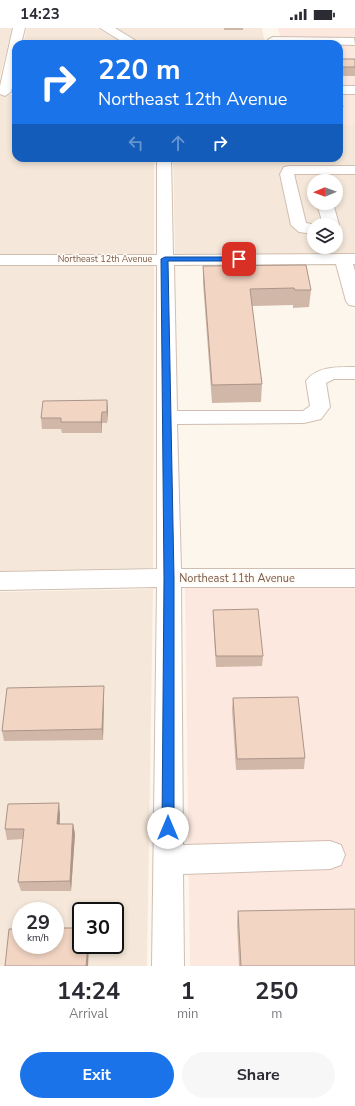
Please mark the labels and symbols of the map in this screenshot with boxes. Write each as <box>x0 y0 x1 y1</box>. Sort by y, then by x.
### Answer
north arrow <box>307 174 343 210</box>
pin <box>222 242 256 276</box>
street label: Northeast 12th Avenue <box>58 253 153 265</box>
street label: Northeast 11th Avenue <box>179 571 295 586</box>
position arrow <box>147 807 189 849</box>
speed limit sign: 30 <box>72 902 124 954</box>

